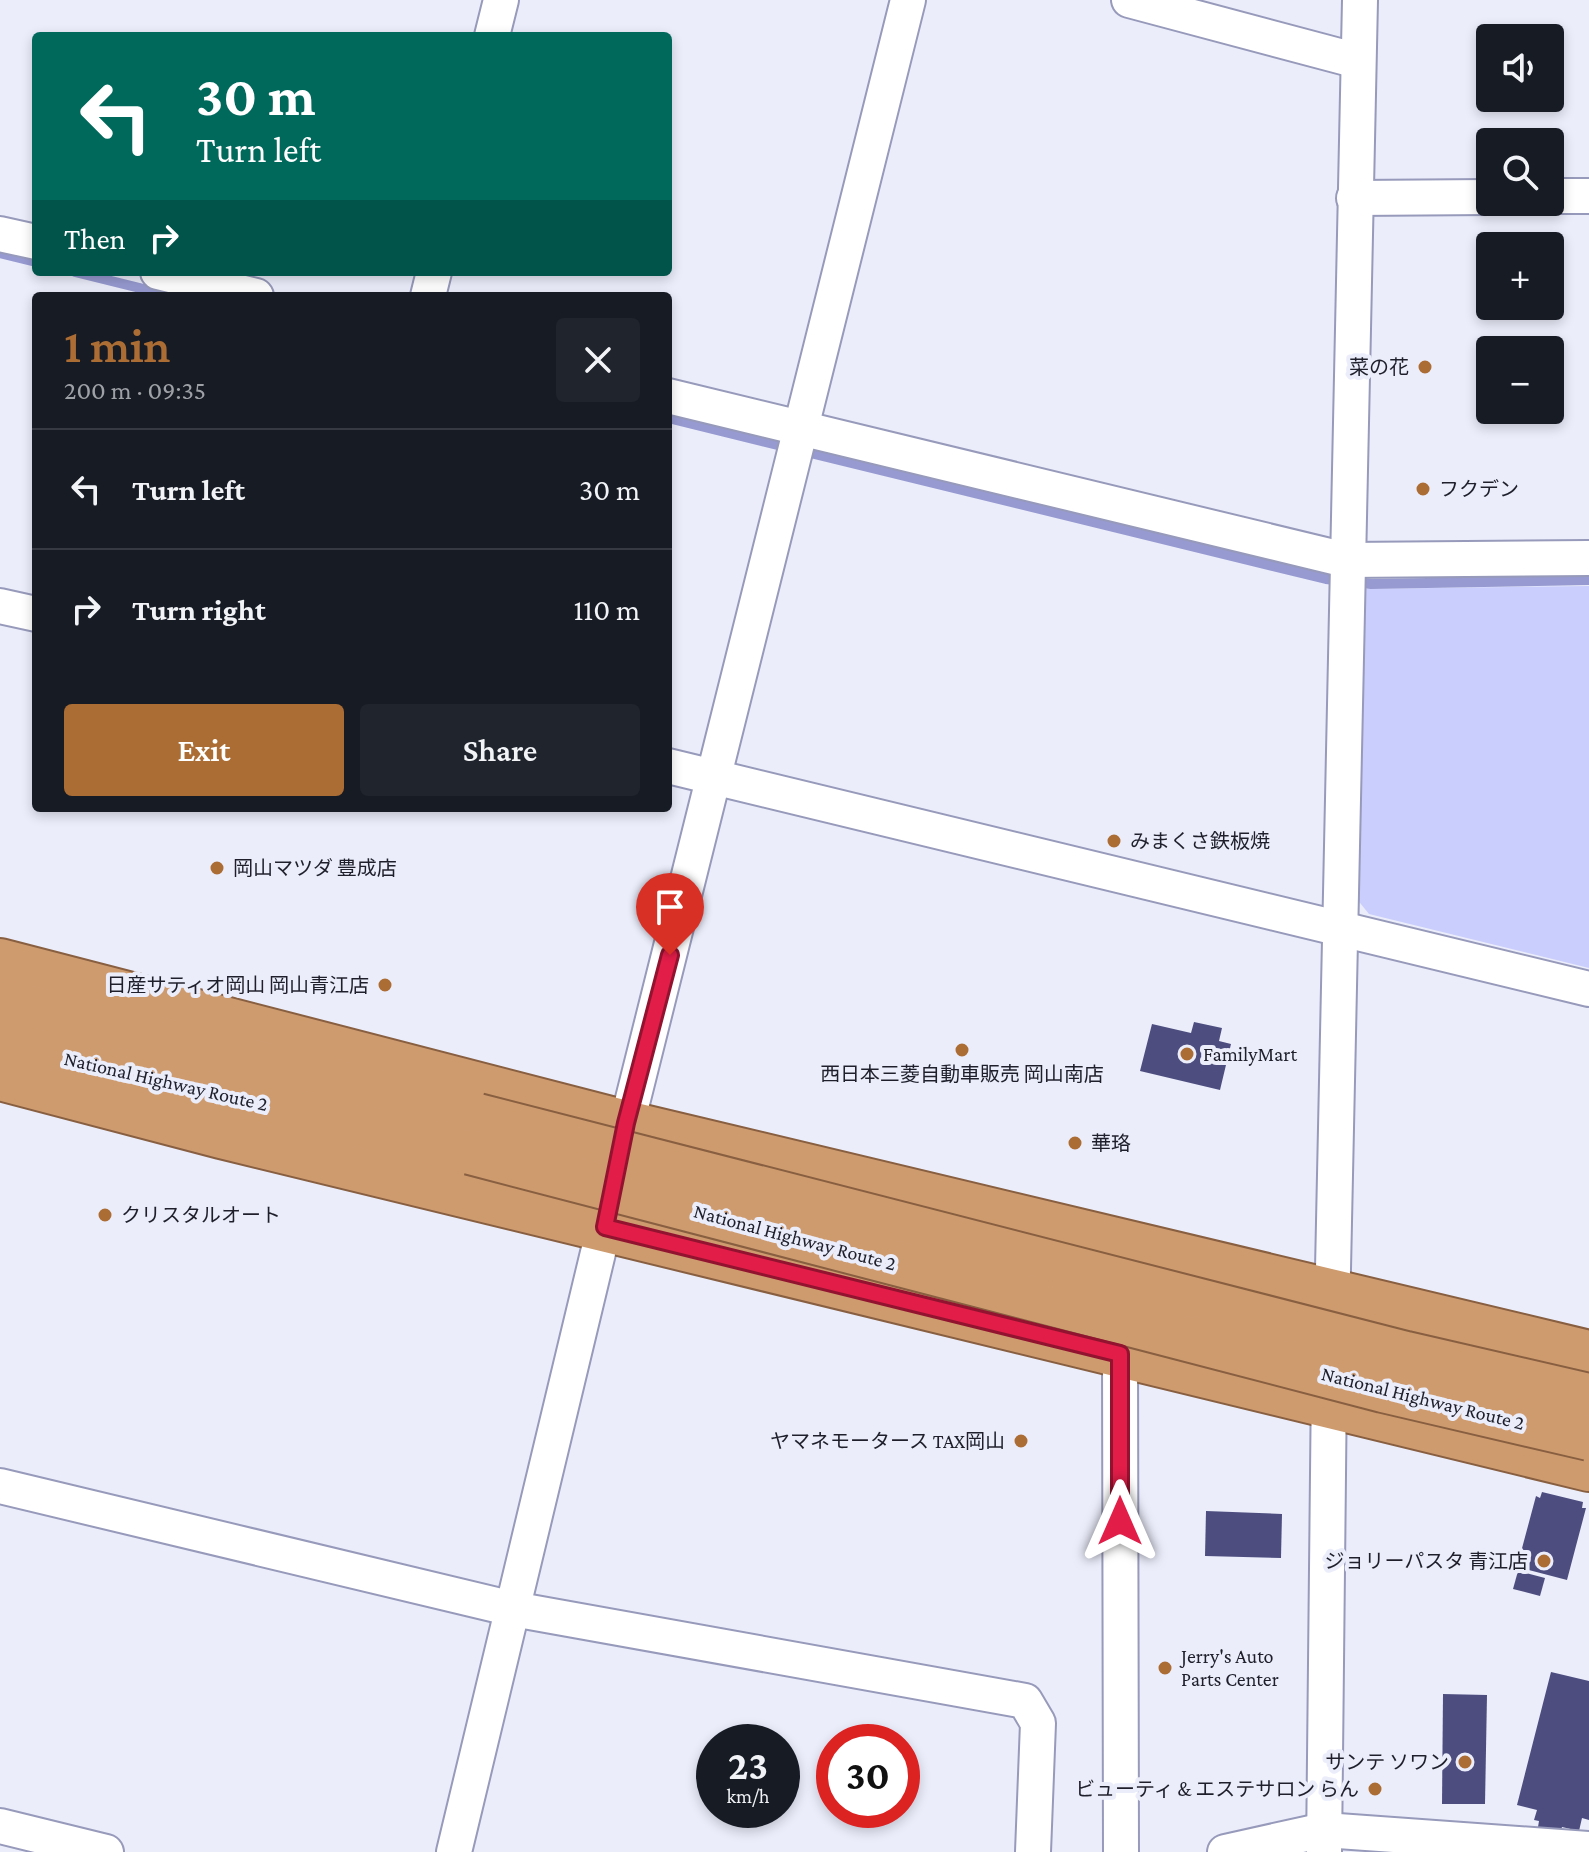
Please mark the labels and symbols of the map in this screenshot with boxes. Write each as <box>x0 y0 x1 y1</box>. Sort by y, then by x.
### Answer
place label: 菜の花 <box>1349 356 1409 378</box>
marker: 菜の花 <box>1416 358 1434 376</box>
place label: フクデン <box>1439 478 1519 500</box>
marker: フクデン <box>1414 480 1432 498</box>
place label: みまくさ鉄板焼 <box>1130 830 1270 852</box>
marker: みまくさ鉄板焼 <box>1105 832 1123 850</box>
place label: 岡山マツダ 豊成店 <box>233 857 397 879</box>
marker: 岡山マツダ 豊成店 <box>208 859 226 877</box>
pin <box>636 873 704 955</box>
place label: 日産サティオ岡山 岡山青江店 <box>106 974 369 996</box>
marker: 日産サティオ岡山 岡山青江店 <box>376 976 394 994</box>
marker: 西日本三菱自動車販売 岡山南店 <box>953 1041 971 1059</box>
place label: FamilyMart <box>1203 1043 1297 1066</box>
marker: FamilyMart <box>1178 1045 1196 1063</box>
street label: National Highway Route 2 <box>62 1047 270 1116</box>
place label: 西日本三菱自動車販売 岡山南店 <box>820 1063 1104 1085</box>
place label: 華珞 <box>1091 1132 1131 1154</box>
marker: 華珞 <box>1066 1134 1084 1152</box>
street label: National Highway Route 2 <box>691 1199 899 1276</box>
place label: クリスタルオート <box>121 1204 281 1226</box>
marker: クリスタルオート <box>96 1206 114 1224</box>
street label: National Highway Route 2 <box>1319 1362 1527 1435</box>
place label: ヤマネモータース TAX岡山 <box>770 1430 1005 1452</box>
marker: ヤマネモータース TAX岡山 <box>1012 1432 1030 1450</box>
position arrow <box>1078 1479 1162 1563</box>
place label: ジョリーパスタ 青江店 <box>1324 1550 1528 1572</box>
marker: ジョリーパスタ 青江店 <box>1535 1552 1553 1570</box>
place label: Jerry's Auto Parts Center <box>1179 1645 1279 1690</box>
marker: Jerry's Auto Parts Center <box>1156 1659 1174 1677</box>
speed limit sign: 30 <box>816 1724 920 1828</box>
place label: サンテ ソワン <box>1325 1751 1449 1773</box>
marker: サンテ ソワン <box>1456 1753 1474 1771</box>
place label: ビューティ & エステサロン らん <box>1075 1778 1359 1800</box>
marker: ビューティ & エステサロン らん <box>1366 1780 1384 1798</box>

